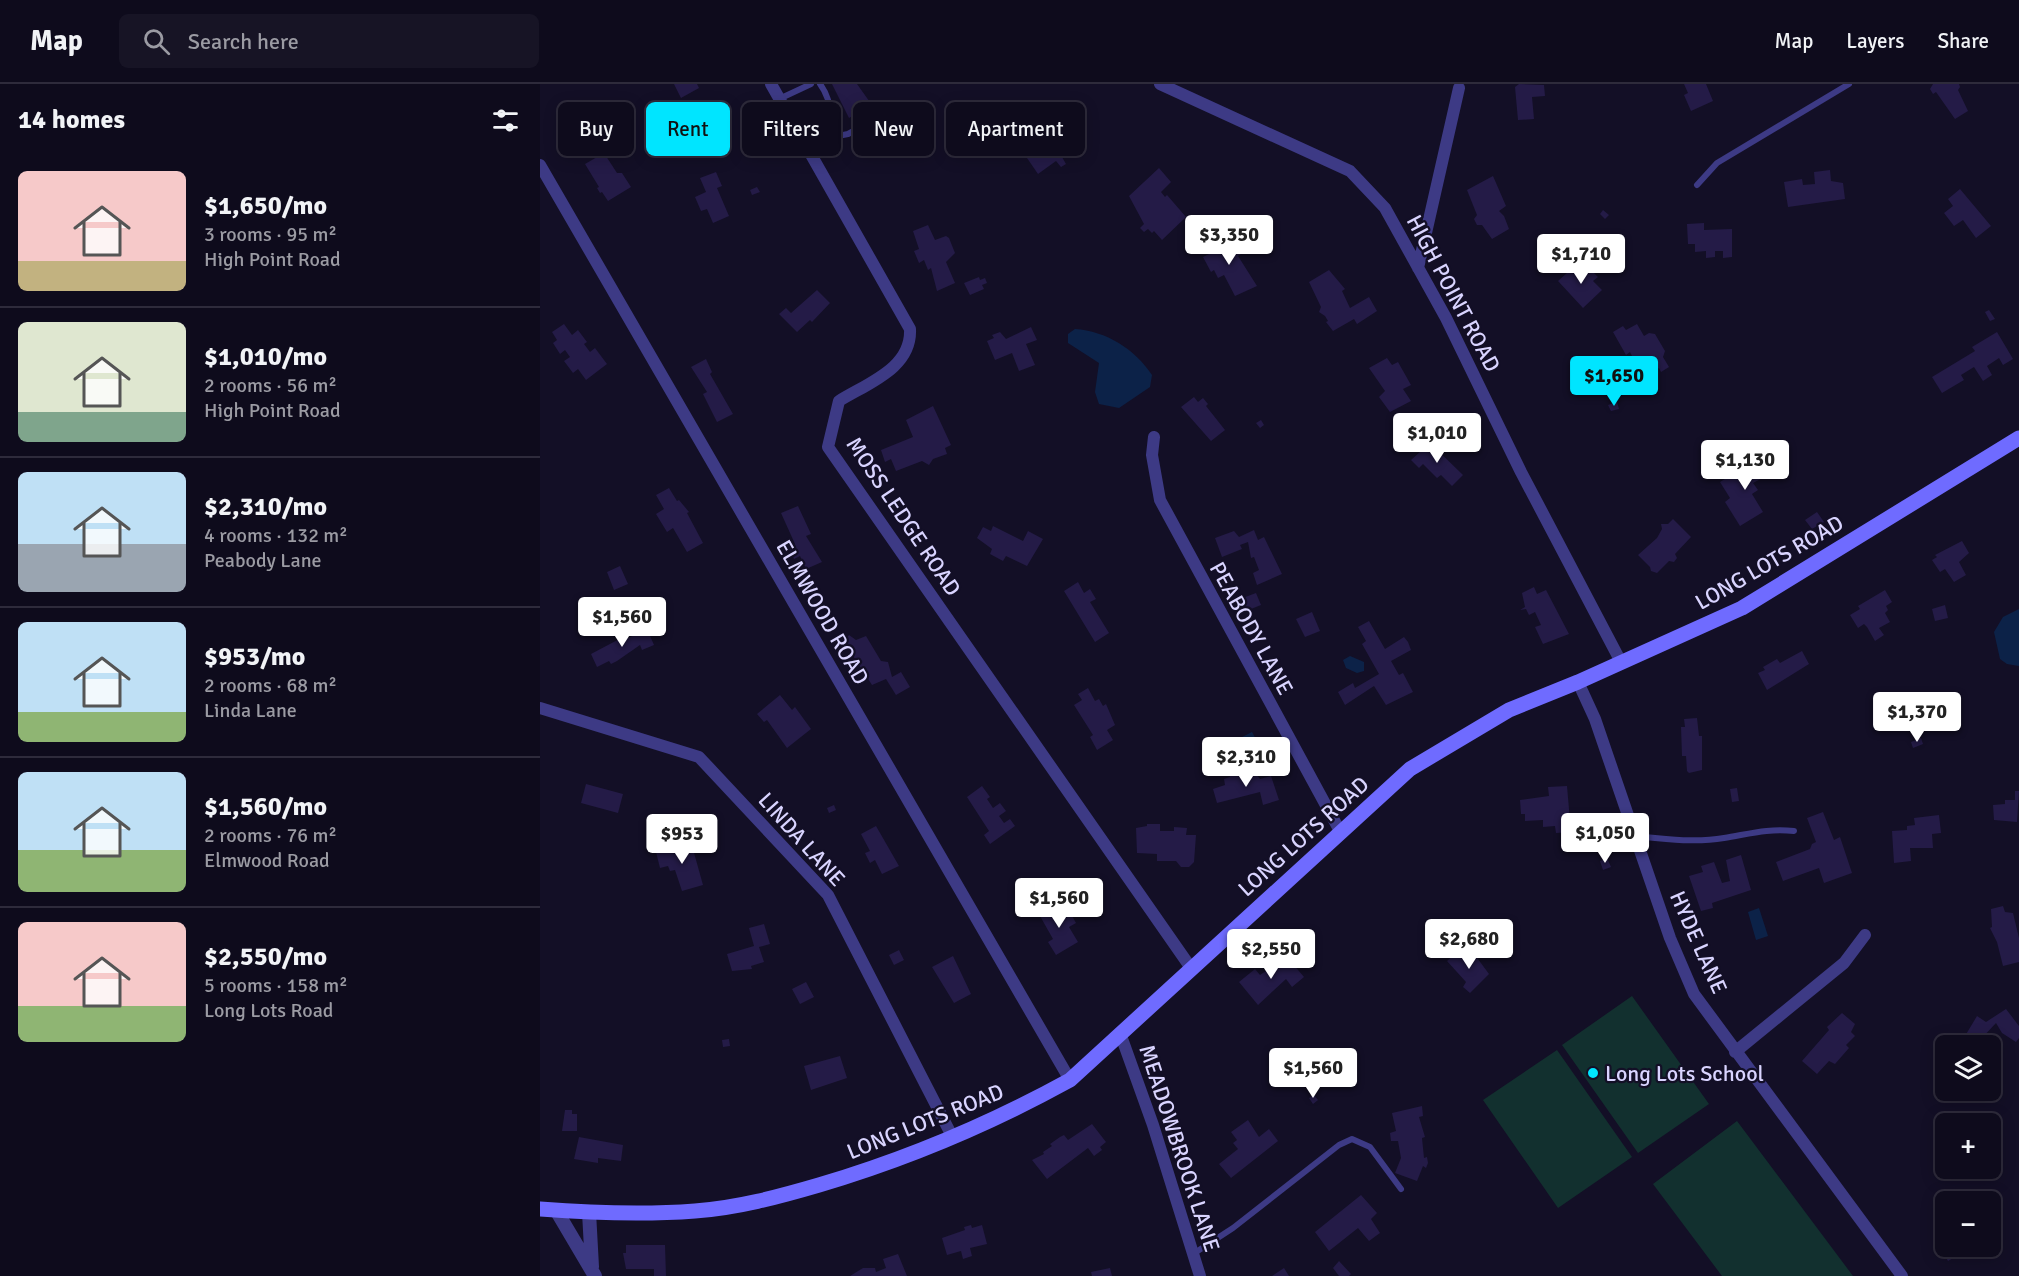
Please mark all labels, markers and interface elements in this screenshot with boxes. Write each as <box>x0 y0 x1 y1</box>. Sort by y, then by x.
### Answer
search box <box>119 14 539 68</box>
text: Map <box>30 24 83 58</box>
icon: search <box>140 25 173 58</box>
text: Search here <box>188 28 299 55</box>
text: Map <box>1775 28 1813 54</box>
text: Layers <box>1846 28 1904 54</box>
text: Share <box>1937 28 1989 54</box>
chip: Buy <box>558 102 634 156</box>
chip: Rent <box>646 102 730 156</box>
chip: Filters <box>742 102 841 156</box>
chip: New <box>853 102 934 156</box>
chip: Apartment <box>946 102 1085 156</box>
text: 14 homes <box>18 104 125 136</box>
icon: filters <box>489 104 522 137</box>
text: $1,650/mo <box>204 190 327 222</box>
icon: home <box>66 195 138 267</box>
street label: HIGH POINT ROAD <box>1401 210 1506 376</box>
pin: $3,350 <box>1180 215 1278 266</box>
text: 3 rooms · 95 m² <box>204 222 337 247</box>
text: $3,350 <box>1199 222 1259 247</box>
pin: $1,710 <box>1532 234 1630 285</box>
text: $1,710 <box>1551 241 1611 266</box>
text: High Point Road <box>204 247 341 272</box>
text: $1,010/mo <box>204 341 327 373</box>
icon: home <box>66 346 138 418</box>
pin: $1,650 <box>1565 356 1663 407</box>
text: $1,650 <box>1584 363 1644 388</box>
text: 2 rooms · 56 m² <box>204 373 337 398</box>
text: High Point Road <box>204 398 341 423</box>
pin: $1,010 <box>1388 413 1486 464</box>
text: $1,010 <box>1407 420 1467 445</box>
street label: MOSS LEDGE ROAD <box>840 432 967 601</box>
pin: $1,130 <box>1696 440 1794 491</box>
text: $1,130 <box>1715 447 1775 472</box>
text: $2,310/mo <box>204 491 327 523</box>
icon: home <box>66 496 138 568</box>
street label: LONG LOTS ROAD <box>1690 509 1848 616</box>
text: 4 rooms · 132 m² <box>204 523 348 548</box>
street label: ELMWOOD ROAD <box>770 535 875 689</box>
text: Peabody Lane <box>204 548 322 573</box>
street label: PEABODY LANE <box>1204 557 1299 700</box>
pin: $1,560 <box>573 597 671 648</box>
text: $1,560 <box>592 604 652 629</box>
text: $953/mo <box>204 641 305 673</box>
icon: home <box>66 646 138 718</box>
text: 2 rooms · 68 m² <box>204 673 337 698</box>
pin: $1,370 <box>1868 692 1966 743</box>
text: Linda Lane <box>204 698 297 723</box>
text: $1,370 <box>1887 699 1947 724</box>
pin: $2,310 <box>1197 737 1295 788</box>
text: $2,310 <box>1216 744 1276 769</box>
street label: LONG LOTS ROAD <box>1232 771 1374 902</box>
street label: LINDA LANE <box>752 787 851 892</box>
text: $1,560/mo <box>204 791 327 823</box>
icon: home <box>66 796 138 868</box>
pin: $1,050 <box>1556 813 1654 864</box>
pin: $953 <box>646 814 718 865</box>
text: $1,050 <box>1575 820 1635 845</box>
text: $953 <box>660 821 704 846</box>
text: 2 rooms · 76 m² <box>204 823 337 848</box>
text: Elmwood Road <box>204 848 330 873</box>
pin: $1,560 <box>1010 878 1108 929</box>
text: $1,560 <box>1029 885 1089 910</box>
street label: HYDE LANE <box>1664 887 1733 998</box>
pin: $2,680 <box>1420 919 1518 970</box>
text: $2,680 <box>1439 926 1499 951</box>
pin: $2,550 <box>1222 929 1320 980</box>
text: $2,550 <box>1241 936 1301 961</box>
text: $2,550/mo <box>204 941 327 973</box>
icon: home <box>66 946 138 1018</box>
text: 5 rooms · 158 m² <box>204 973 348 998</box>
text: Long Lots Road <box>204 998 333 1023</box>
map controls <box>1935 1035 2001 1257</box>
button: layers <box>1935 1035 2001 1101</box>
street label: MEADOWBROOK LANE <box>1133 1041 1226 1255</box>
pin: $1,560 <box>1264 1048 1362 1099</box>
text: $1,560 <box>1283 1055 1343 1080</box>
place label: Long Lots School <box>1605 1060 1764 1087</box>
marker: Long Lots School <box>1586 1066 1600 1080</box>
street label: LONG LOTS ROAD <box>843 1078 1008 1165</box>
button: + <box>1935 1113 2001 1179</box>
button: − <box>1935 1191 2001 1257</box>

